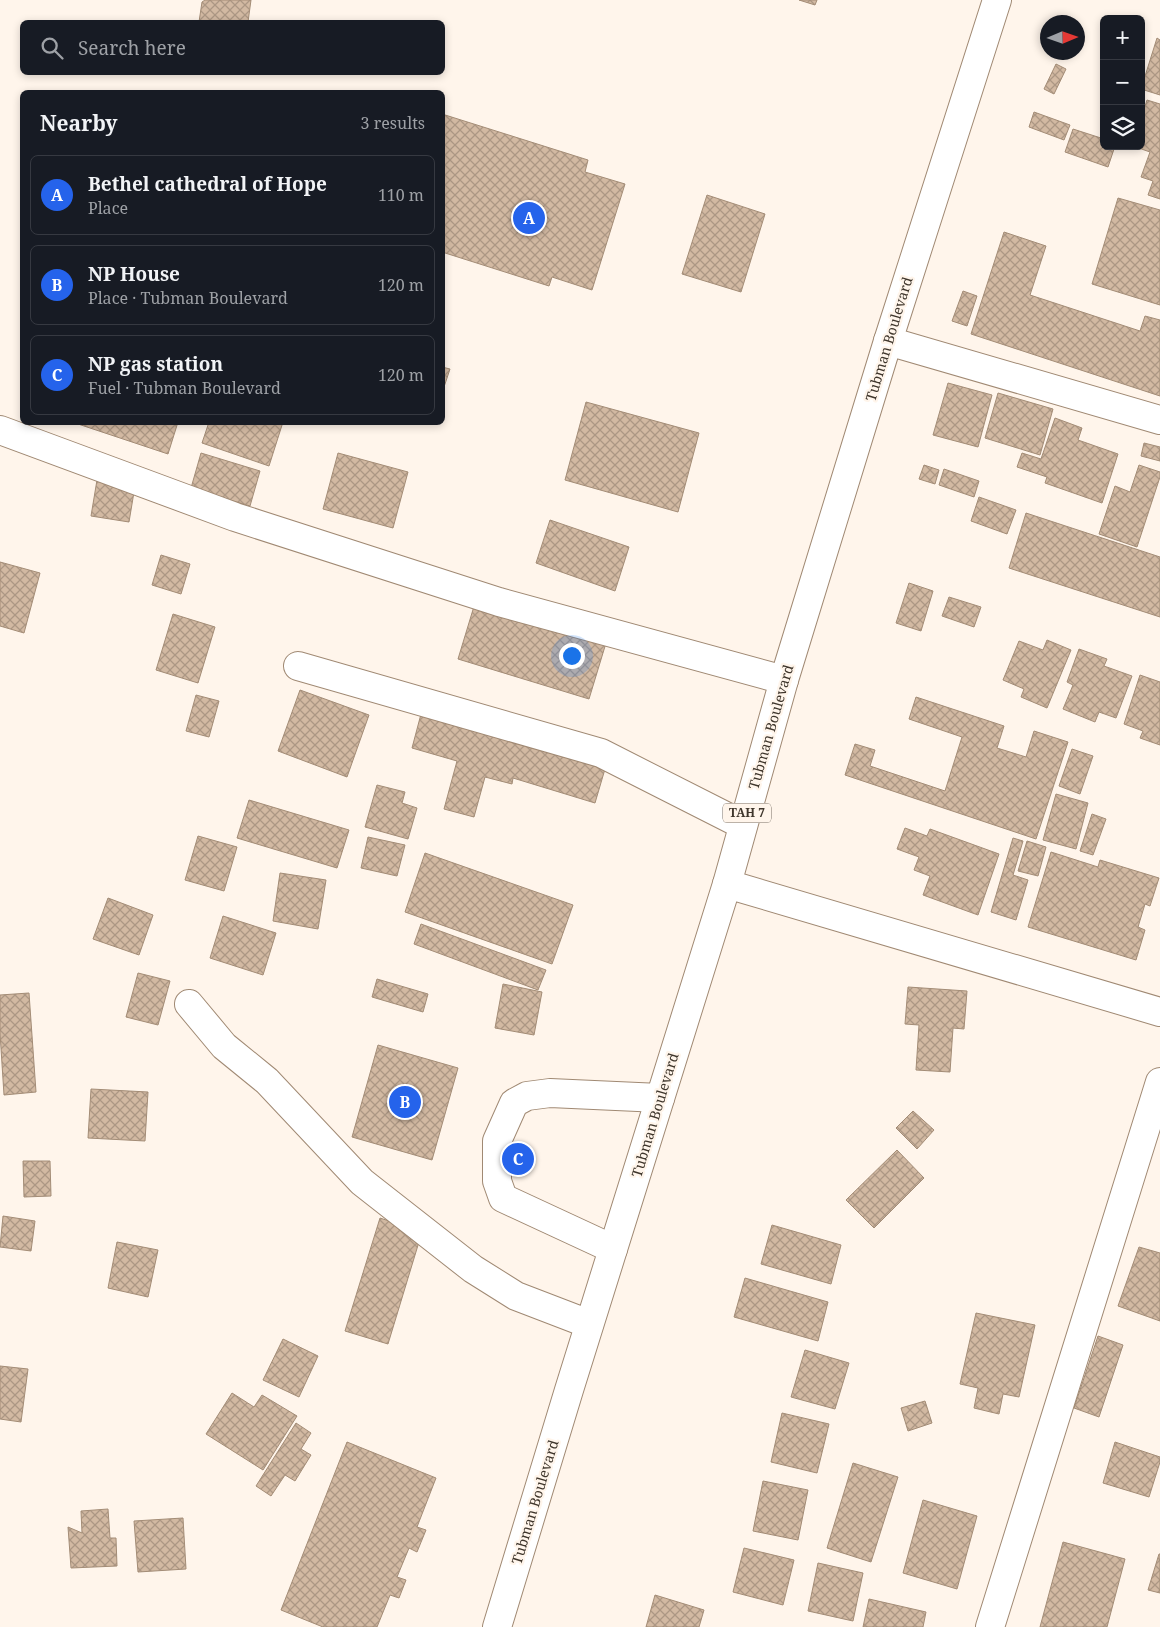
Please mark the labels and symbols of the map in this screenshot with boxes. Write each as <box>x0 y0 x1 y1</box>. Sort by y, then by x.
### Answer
north arrow <box>1040 15 1085 60</box>
pin: A <box>513 199 545 237</box>
street label: Tubman Boulevard <box>861 274 917 403</box>
your location <box>559 643 585 669</box>
street label: Tubman Boulevard <box>744 662 798 791</box>
road number: TAH 7 <box>723 804 771 822</box>
street label: Tubman Boulevard <box>627 1050 683 1179</box>
pin: B <box>389 1083 421 1121</box>
pin: C <box>502 1140 534 1178</box>
street label: Tubman Boulevard <box>507 1437 563 1566</box>

